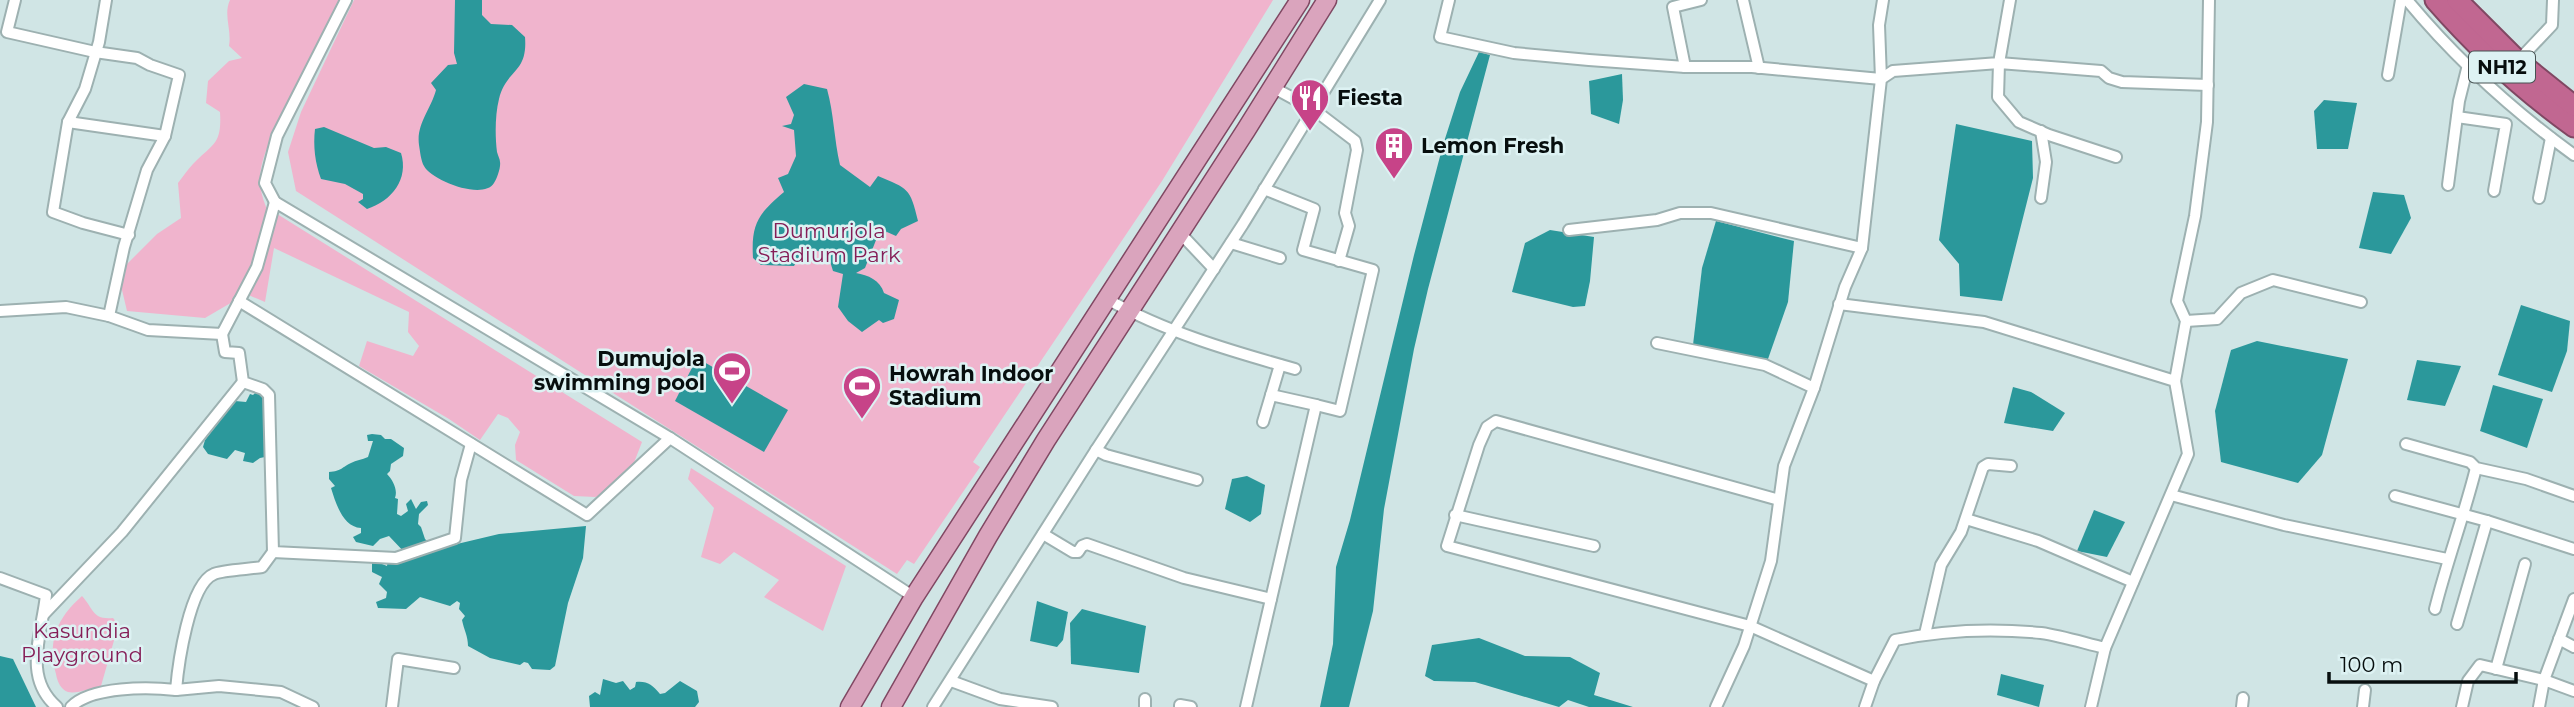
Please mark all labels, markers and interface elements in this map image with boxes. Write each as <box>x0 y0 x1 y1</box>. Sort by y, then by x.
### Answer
road number: NH12 <box>2469 52 2535 82</box>
restaurant icon: Fiesta <box>1289 77 1331 132</box>
place label: Fiesta <box>1337 85 1403 110</box>
building icon: Lemon Fresh <box>1373 125 1415 180</box>
place label: Lemon Fresh <box>1421 133 1564 158</box>
park label: Dumurjola Stadium Park <box>757 218 901 267</box>
place label: Dumujola swimming pool <box>534 346 705 395</box>
sports icon: Dumujola swimming pool <box>711 350 753 405</box>
place label: Howrah Indoor Stadium <box>889 361 1053 410</box>
sports icon: Howrah Indoor Stadium <box>841 365 883 420</box>
park label: Kasundia Playground <box>21 618 143 667</box>
scale bar <box>2329 640 2516 684</box>
text: 100 m <box>2340 652 2403 677</box>

